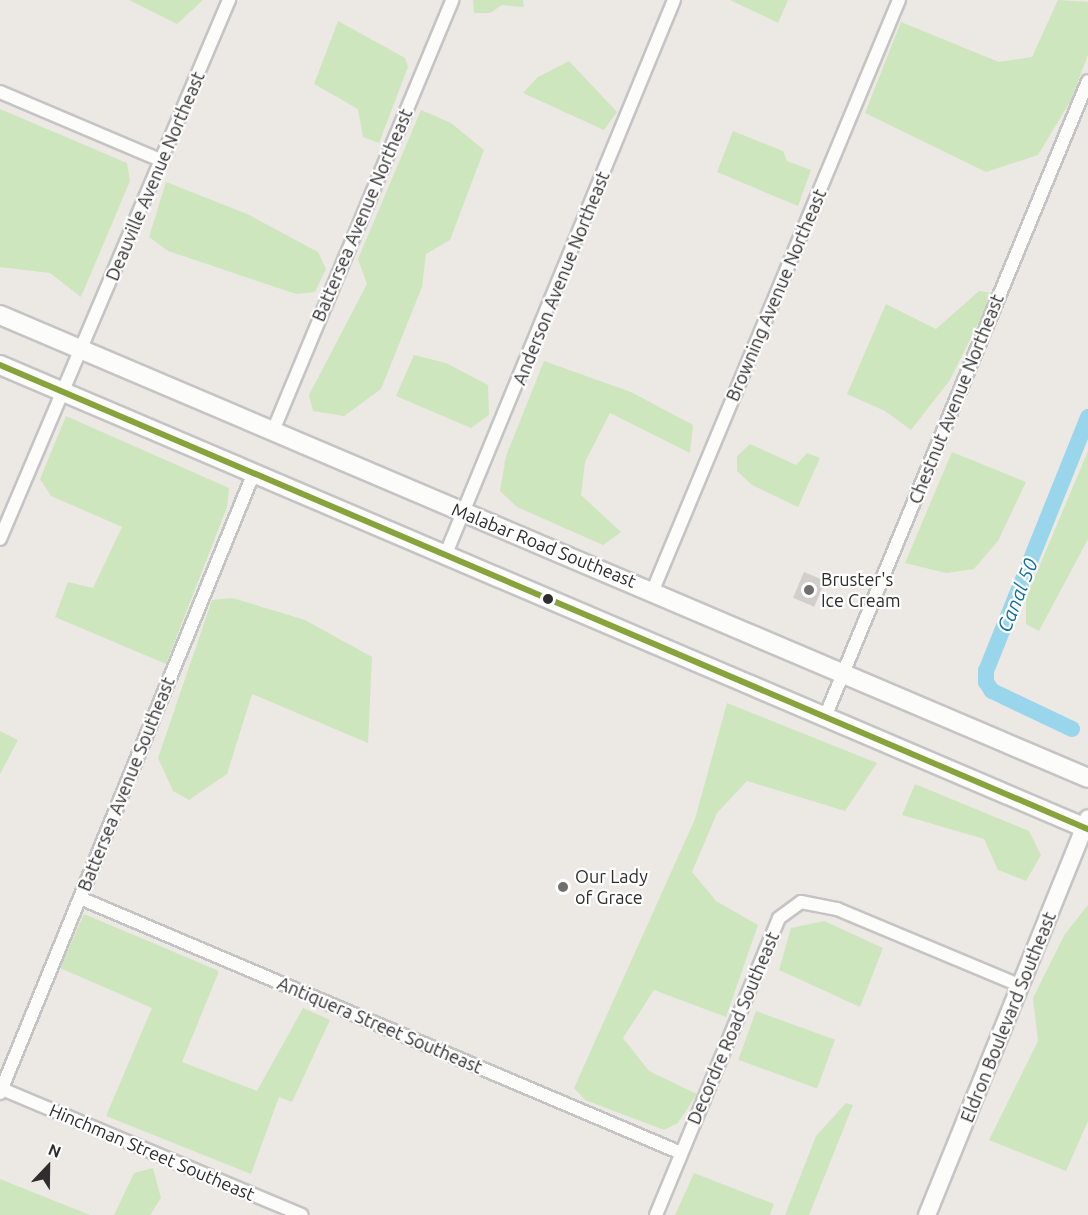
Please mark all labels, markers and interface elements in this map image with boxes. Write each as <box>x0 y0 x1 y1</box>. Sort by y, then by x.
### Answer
street label: Deauville Avenue Northeast <box>101 68 209 284</box>
street label: Battersea Avenue Northeast <box>307 105 417 325</box>
street label: Anderson Avenue Northeast <box>508 168 614 388</box>
street label: Browning Avenue Northeast <box>721 186 831 404</box>
street label: Chestnut Avenue Northeast <box>904 291 1008 507</box>
street label: Malabar Road Southeast <box>449 498 639 592</box>
water label: Canal 50 <box>991 555 1043 635</box>
place label: Bruster's Ice Cream <box>821 569 901 612</box>
marker: Bruster's Ice Cream <box>802 583 816 597</box>
unlabelled marker <box>542 593 554 605</box>
street label: Battersea Avenue Southeast <box>73 674 179 894</box>
place label: Our Lady of Grace <box>575 866 648 908</box>
marker: Our Lady of Grace <box>556 880 570 894</box>
street label: Eldron Boulevard Southeast <box>956 909 1060 1125</box>
street label: Decordre Road Southeast <box>683 929 783 1127</box>
street label: Antiquera Street Southeast <box>274 972 486 1078</box>
street label: Hinchman Street Southeast <box>46 1099 258 1205</box>
north arrow <box>18 1137 78 1197</box>
text: N <box>46 1140 64 1161</box>

